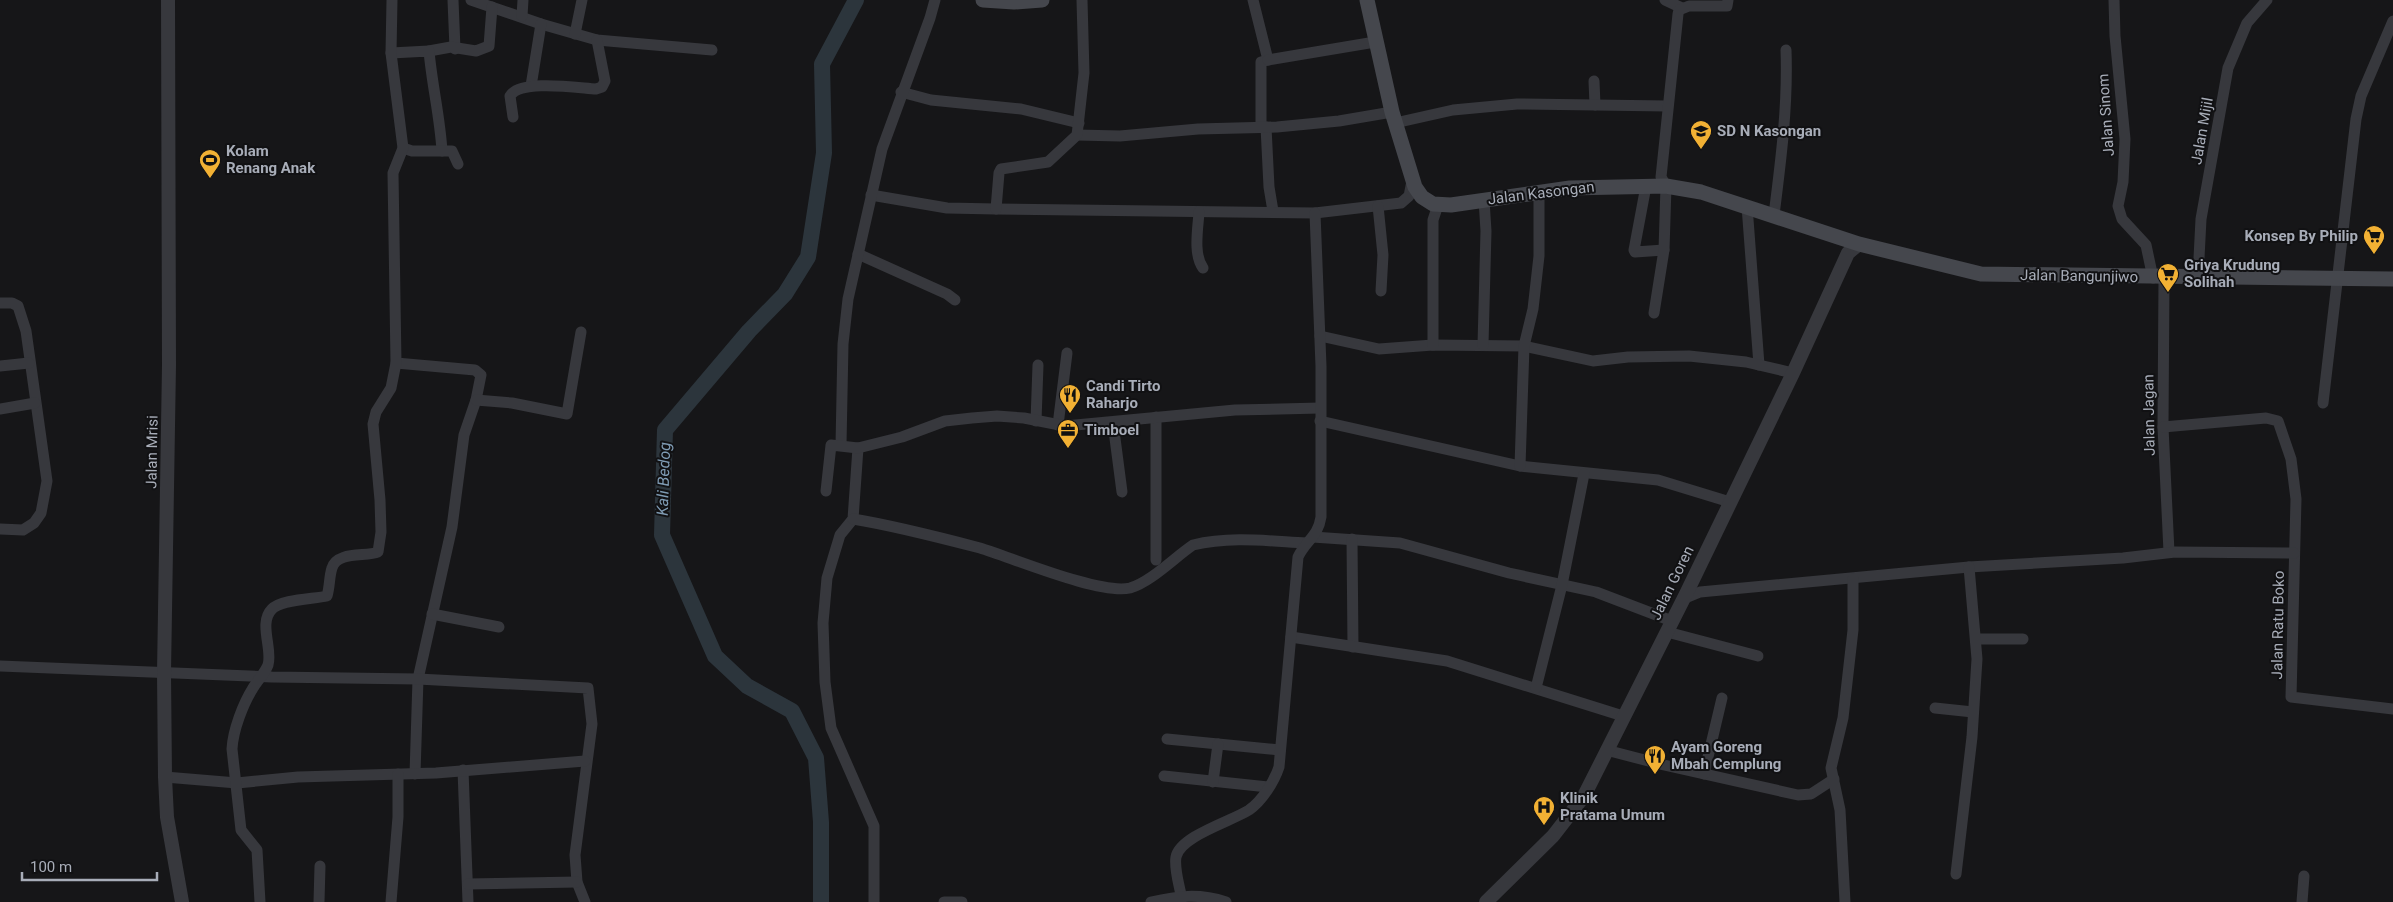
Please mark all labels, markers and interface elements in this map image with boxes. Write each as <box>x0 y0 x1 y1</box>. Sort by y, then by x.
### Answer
street label: Jalan Sinom <box>2094 73 2118 157</box>
street label: Jalan Mijil <box>2187 96 2217 166</box>
school or university icon: SD N Kasongan <box>1689 119 1713 150</box>
place label: SD N Kasongan <box>1717 122 1821 140</box>
place label: Kolam Renang Anak <box>226 142 316 177</box>
sports icon: Kolam Renang Anak <box>198 148 222 179</box>
street label: Jalan Kasongan <box>1487 178 1595 208</box>
supermarket icon: Konsep By Philip <box>2362 224 2386 255</box>
place label: Konsep By Philip <box>2245 227 2358 245</box>
place label: Griya Krudung Solihah <box>2184 256 2280 291</box>
supermarket icon: Griya Krudung Solihah <box>2156 262 2180 293</box>
street label: Jalan Bangunjiwo <box>2020 266 2138 286</box>
street label: Jalan Jagan <box>2139 374 2159 456</box>
place label: Candi Tirto Raharjo <box>1086 377 1160 412</box>
restaurant icon: Candi Tirto Raharjo <box>1058 383 1082 414</box>
street label: Jalan Mrisi <box>142 415 162 489</box>
office icon: Timboel <box>1056 418 1080 449</box>
place label: Timboel <box>1084 421 1139 439</box>
water label: Kali Bedog <box>653 441 674 516</box>
street label: Jalan Goren <box>1646 543 1698 623</box>
street label: Jalan Ratu Boko <box>2268 571 2288 679</box>
place label: Ayam Goreng Mbah Cemplung <box>1671 738 1781 773</box>
restaurant icon: Ayam Goreng Mbah Cemplung <box>1643 744 1667 775</box>
place label: Klinik Pratama Umum <box>1560 789 1665 824</box>
hospital icon: Klinik Pratama Umum <box>1532 795 1556 826</box>
scale bar <box>22 850 158 882</box>
text: 100 m <box>30 858 72 876</box>

